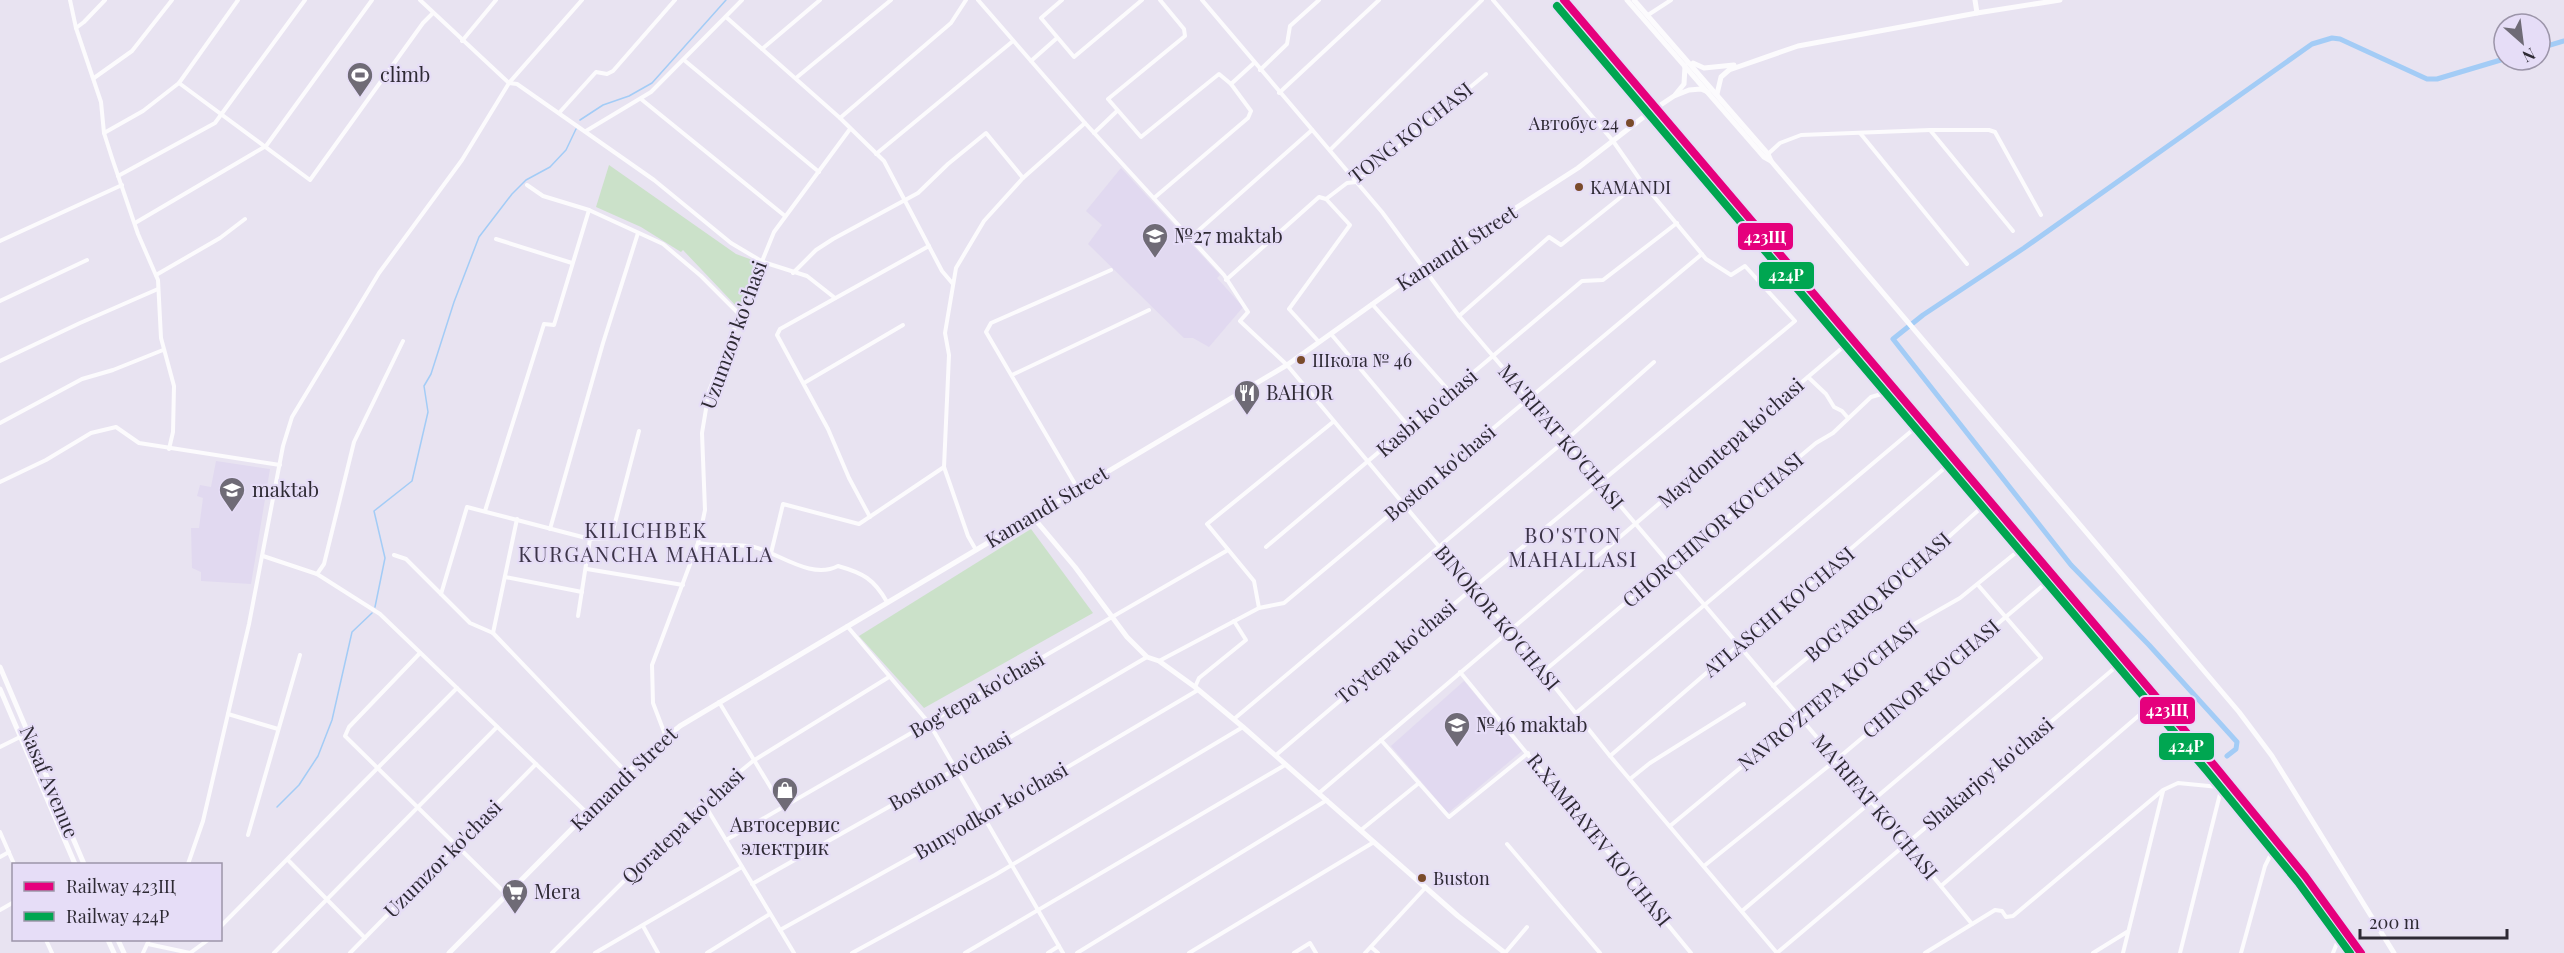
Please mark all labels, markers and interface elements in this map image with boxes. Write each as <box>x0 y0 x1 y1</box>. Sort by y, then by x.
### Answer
north arrow <box>2492 12 2552 72</box>
text: N <box>2519 44 2539 68</box>
sports icon: climb <box>345 60 375 98</box>
place label: climb <box>380 60 430 87</box>
street label: TONG KO'CHASI <box>1343 75 1477 189</box>
place label: Автобус 24 <box>1528 111 1619 135</box>
marker: Автобус 24 <box>1624 117 1636 129</box>
place label: KAMANDI <box>1590 175 1671 199</box>
marker: KAMANDI <box>1573 181 1585 193</box>
street label: Kamandi Street <box>1391 197 1523 296</box>
school or university icon: №27 maktab <box>1140 221 1170 259</box>
place label: №27 maktab <box>1174 221 1283 248</box>
line badge: 423Щ <box>1737 222 1794 251</box>
text: 423Щ <box>1744 226 1786 247</box>
street label: Uzumzor ko'chasi <box>693 256 772 413</box>
line badge: 424Р <box>1758 261 1815 290</box>
text: 424Р <box>1768 264 1804 285</box>
place label: Школа № 46 <box>1312 348 1412 372</box>
marker: Школа № 46 <box>1295 354 1307 366</box>
street label: MA'RIFAT KO'CHASI <box>1493 358 1631 515</box>
street label: Kasbi ko'chasi <box>1370 362 1482 462</box>
street label: Maydontepa ko'chasi <box>1651 371 1809 513</box>
restaurant icon: BAHOR <box>1232 378 1262 416</box>
place label: BAHOR <box>1266 378 1334 405</box>
street label: Boston ko'chasi <box>1378 417 1500 526</box>
street label: CHORCHINOR KO'CHASI <box>1616 445 1808 613</box>
street label: Kamandi Street <box>980 458 1113 553</box>
school or university icon: maktab <box>217 475 247 513</box>
place label: maktab <box>252 475 319 502</box>
district label: KILICHBEK KURGANCHA MAHALLA <box>518 515 774 567</box>
district label: BO'STON MAHALLASI <box>1508 520 1638 572</box>
street label: BOG'ARIQ KO'CHASI <box>1798 525 1956 667</box>
street label: BINOKOR KO'CHASI <box>1429 539 1567 695</box>
street label: ATLASCHI KO'CHASI <box>1696 540 1859 683</box>
street label: To'ytepa ko'chasi <box>1329 592 1461 709</box>
street label: CHINOR KO'CHASI <box>1856 612 2005 743</box>
street label: NAVRO'ZTEPA KO'CHASI <box>1731 614 1923 776</box>
street label: Bog'tepa ko'chasi <box>904 644 1049 743</box>
line badge: 423Щ <box>2139 696 2196 725</box>
text: 423Щ <box>2146 699 2188 720</box>
school or university icon: №46 maktab <box>1442 710 1472 748</box>
place label: №46 maktab <box>1476 710 1588 737</box>
street label: Shakarjoy ko'chasi <box>1916 710 2058 836</box>
street label: Kamandi Street <box>564 719 683 836</box>
street label: Nasaf Avenue <box>15 721 86 842</box>
street label: Boston ko'chasi <box>883 724 1016 816</box>
street label: MA'RIFAT KO'CHASI <box>1807 728 1945 885</box>
line badge: 424Р <box>2158 732 2215 761</box>
text: 424Р <box>2168 735 2204 756</box>
street label: R.XAMRAYEV KO'CHASI <box>1522 747 1678 931</box>
street label: Bunyodkor ko'chasi <box>908 755 1072 865</box>
street label: Qoratepa ko'chasi <box>615 761 749 889</box>
shop icon: Автосервис электрик <box>770 775 800 813</box>
street label: Uzumzor ko'chasi <box>377 793 507 923</box>
place label: Автосервис электрик <box>729 810 840 860</box>
legend <box>12 863 222 941</box>
place label: Buston <box>1433 866 1490 890</box>
marker: Buston <box>1416 872 1428 884</box>
text: Railway 423Щ <box>66 874 176 898</box>
supermarket icon: Мега <box>500 877 530 915</box>
place label: Мега <box>534 877 580 904</box>
scale bar <box>2360 902 2507 940</box>
text: Railway 424Р <box>66 904 170 928</box>
text: 200 m <box>2369 910 2420 934</box>

